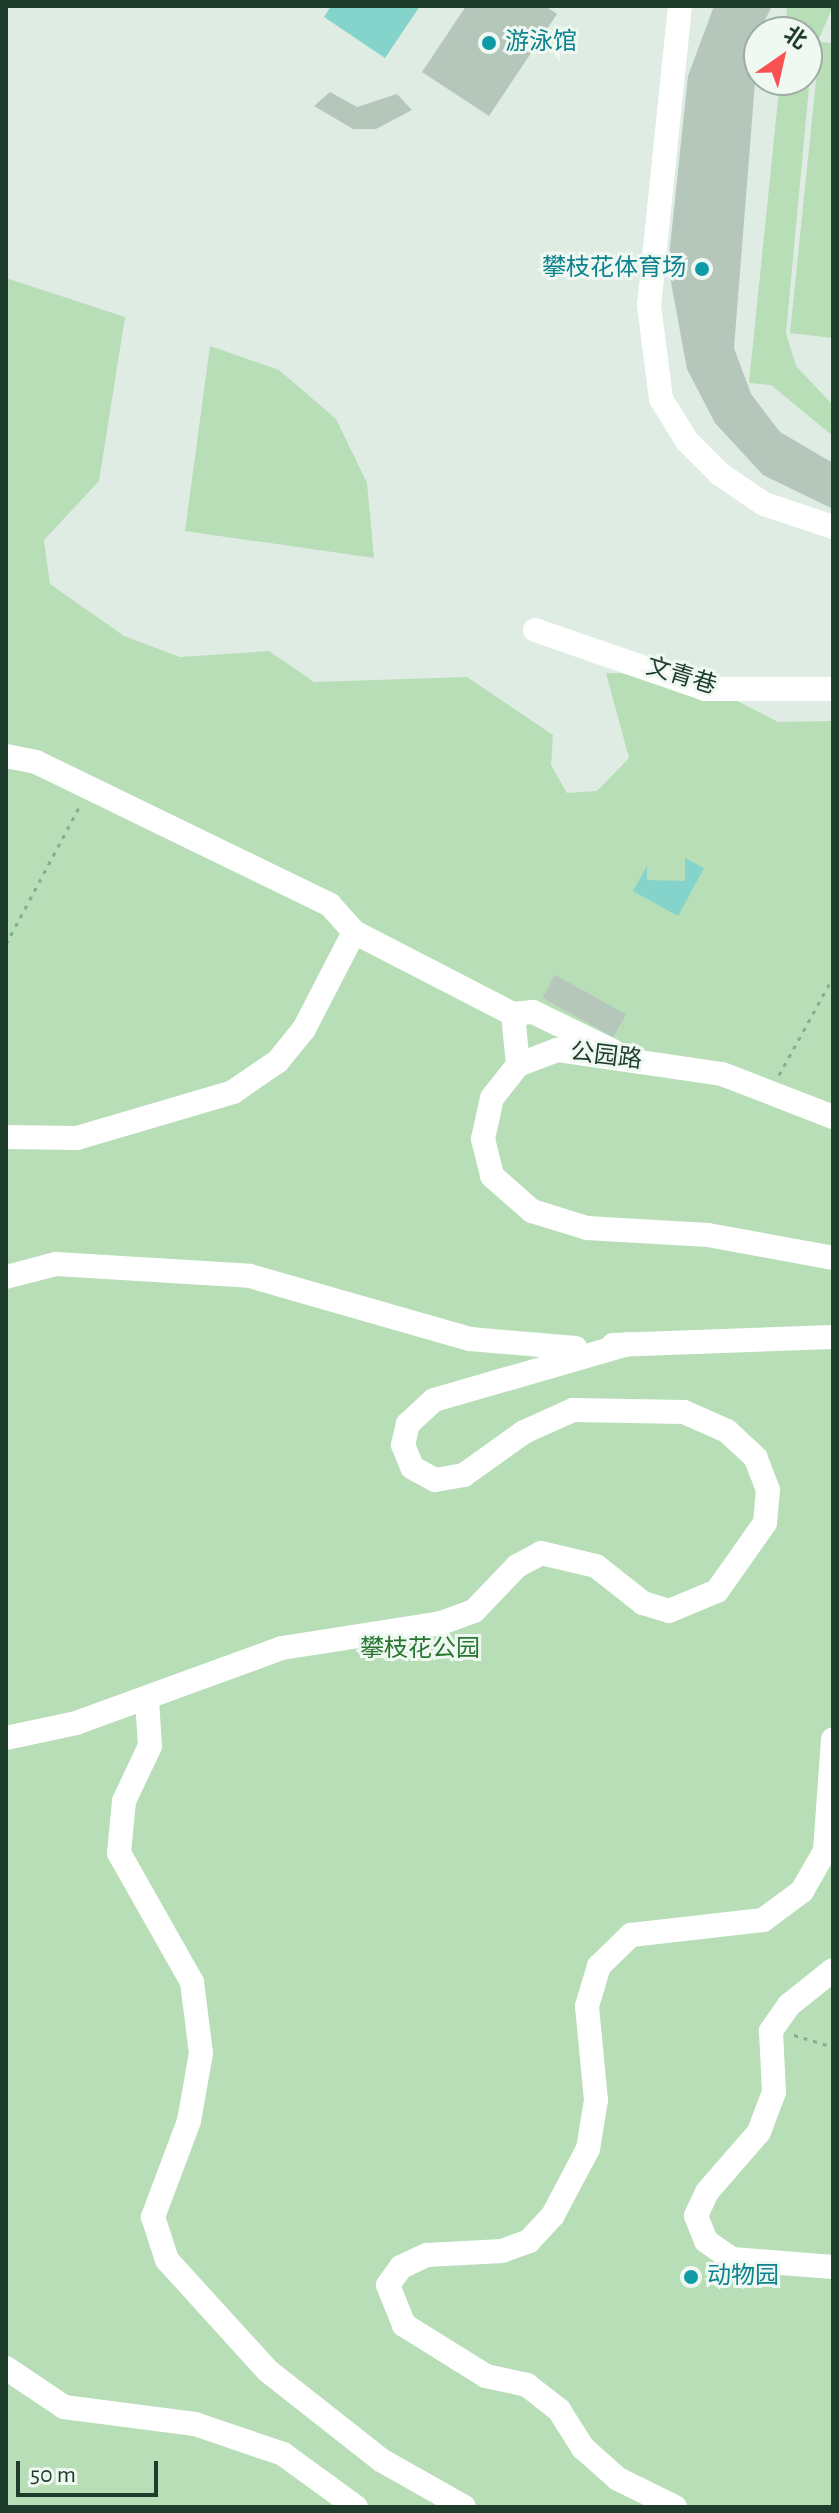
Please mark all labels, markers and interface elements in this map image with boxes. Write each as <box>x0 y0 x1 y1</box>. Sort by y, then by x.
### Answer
north arrow <box>743 16 823 96</box>
text: 北 <box>780 22 811 53</box>
place label: 游泳馆 <box>505 29 577 57</box>
marker: 游泳馆 <box>480 34 498 52</box>
place label: 攀枝花体育场 <box>542 255 686 283</box>
marker: 攀枝花体育场 <box>693 260 711 278</box>
street label: 文青巷 <box>642 653 720 701</box>
street label: 公园路 <box>569 1038 643 1076</box>
park label: 攀枝花公园 <box>360 1636 480 1664</box>
place label: 动物园 <box>707 2263 779 2291</box>
marker: 动物园 <box>682 2268 700 2286</box>
scale bar <box>20 2445 162 2495</box>
text: 50 m <box>30 2463 76 2487</box>

